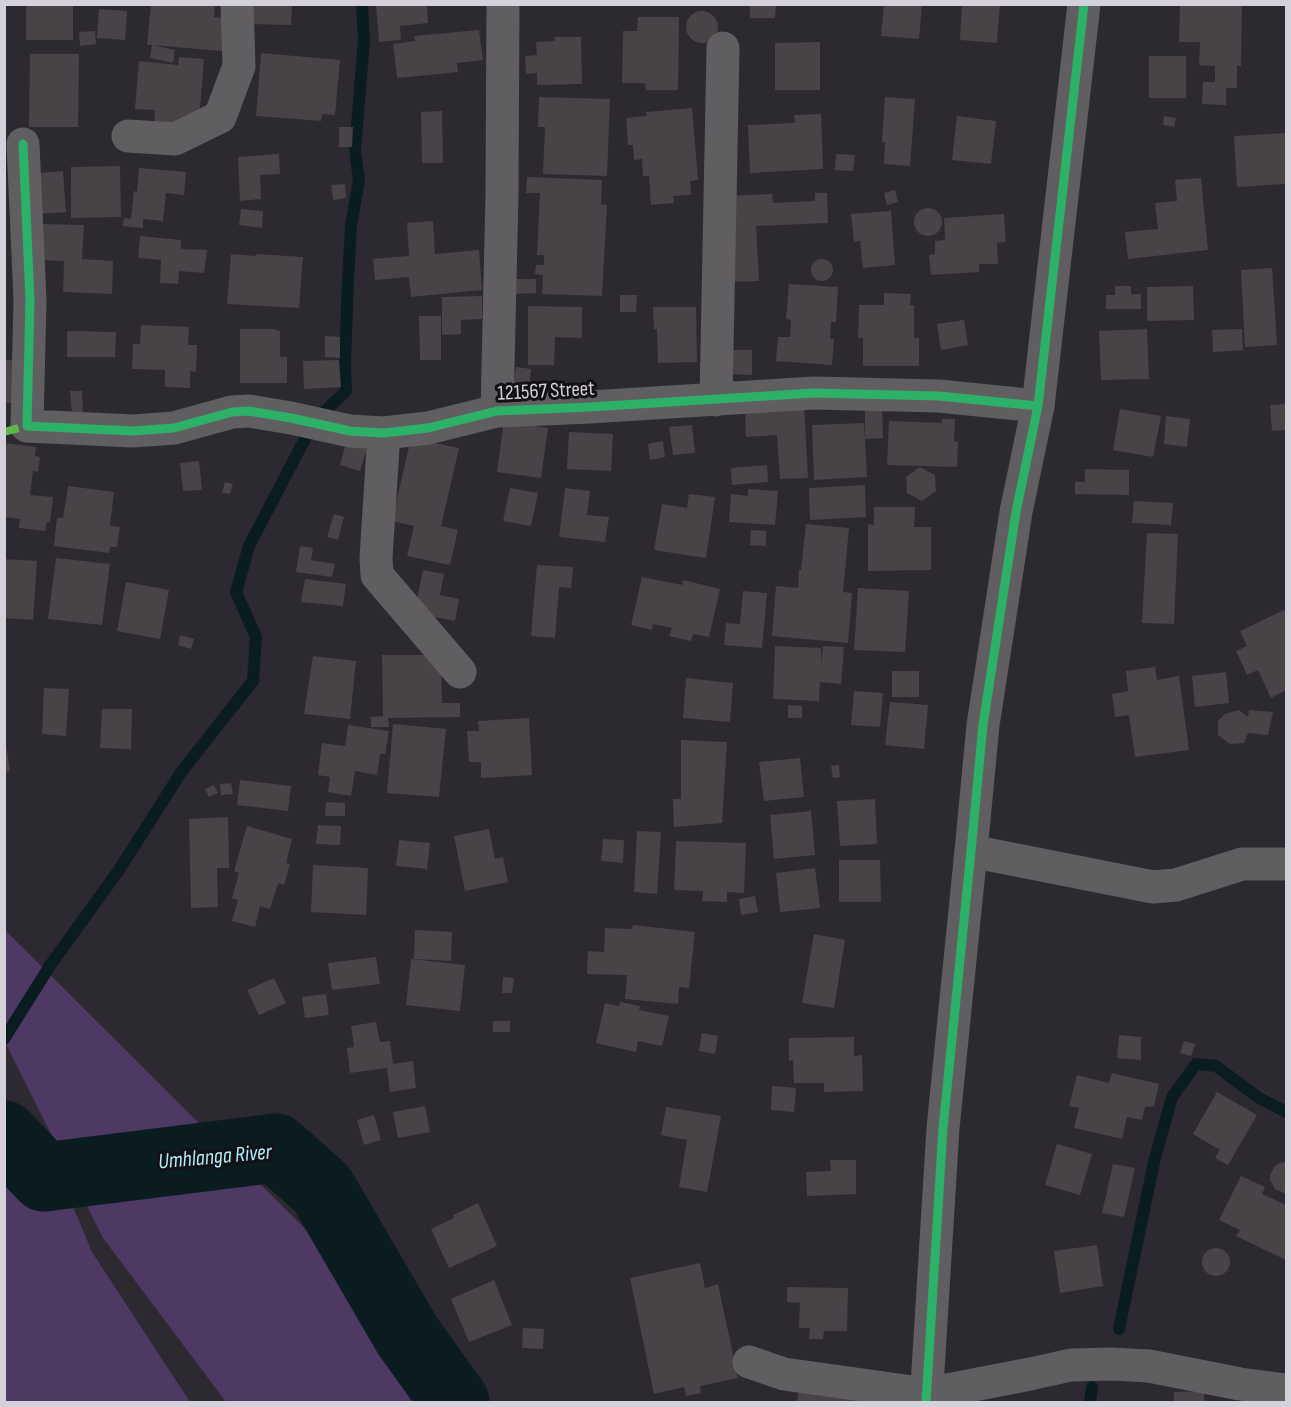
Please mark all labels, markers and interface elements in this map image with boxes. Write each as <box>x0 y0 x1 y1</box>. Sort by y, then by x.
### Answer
street label: 121567 Street <box>497 377 595 407</box>
water label: Umhlanga River <box>157 1140 273 1176</box>

